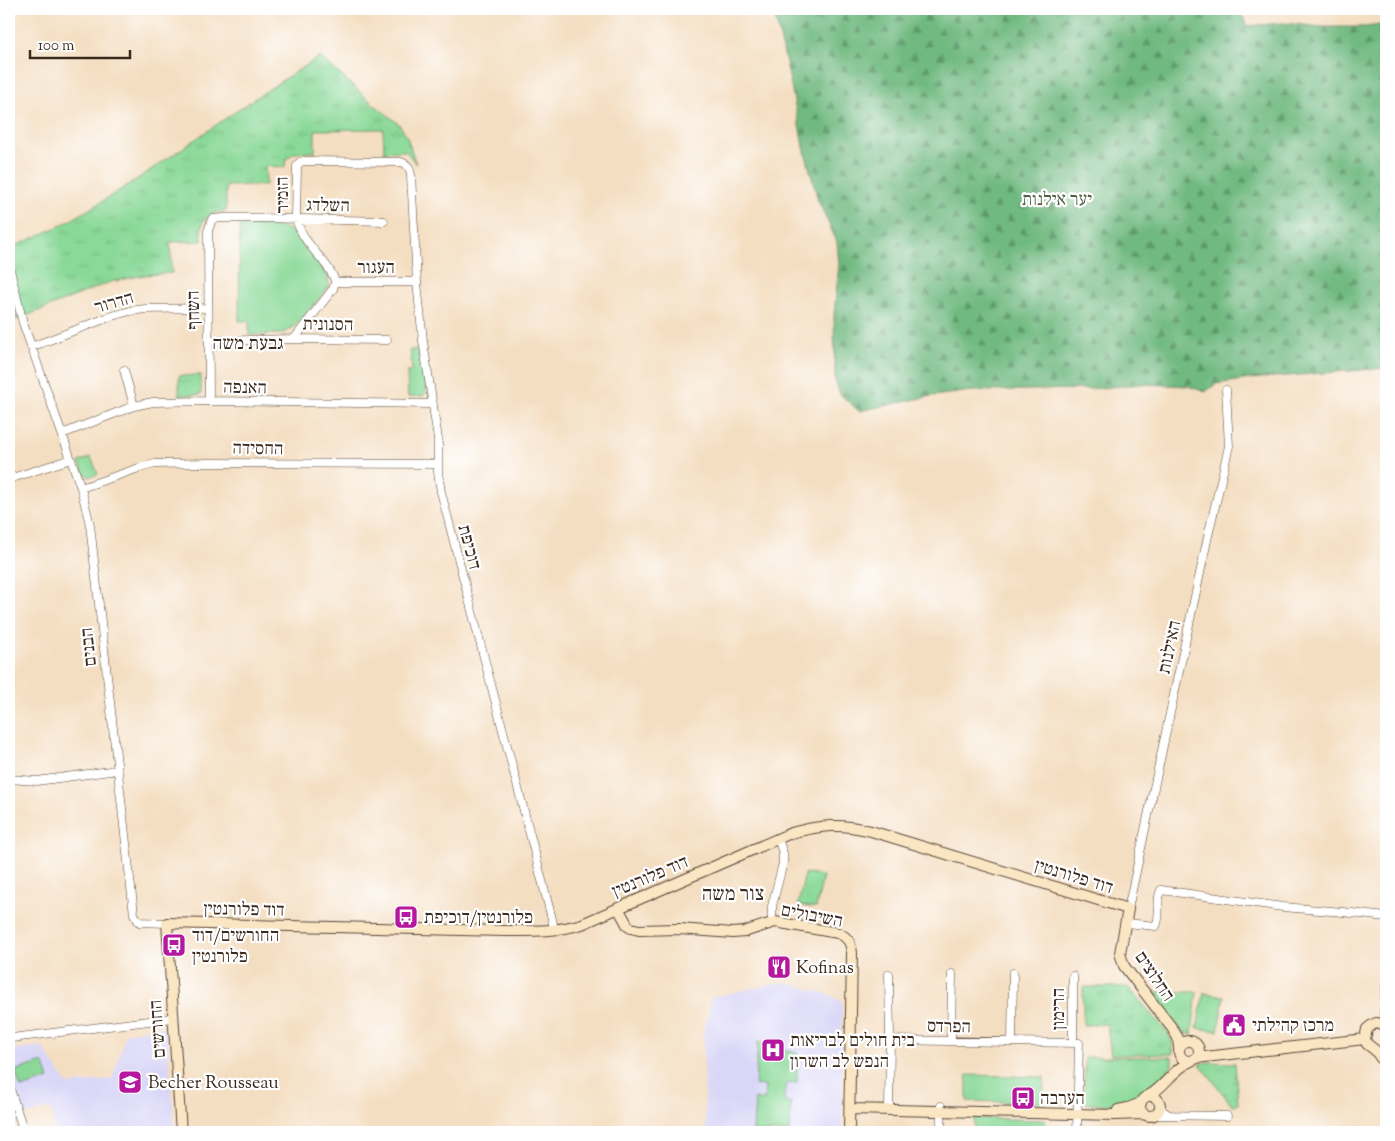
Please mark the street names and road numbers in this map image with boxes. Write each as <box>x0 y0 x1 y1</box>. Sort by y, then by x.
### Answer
street label: הזמיר <box>271 176 297 214</box>
street label: השלדג <box>306 194 350 220</box>
street label: העגור <box>357 256 395 282</box>
street label: הדרור <box>92 286 137 322</box>
street label: השחף <box>182 290 208 330</box>
street label: הסנונית <box>302 313 353 339</box>
street label: האנפה <box>223 376 267 402</box>
street label: החסידה <box>232 437 284 463</box>
street label: דוכיפת <box>450 522 487 573</box>
street label: האילנות <box>1153 618 1189 676</box>
street label: הבנים <box>75 626 105 667</box>
street label: דוד פלורנטין <box>608 850 693 906</box>
street label: דוד פלורנטין <box>1031 854 1116 902</box>
street label: דוד פלורנטין <box>203 897 285 925</box>
street label: השיבולים <box>778 898 845 936</box>
street label: החלוצים <box>1127 947 1180 1007</box>
street label: הרימון <box>1047 988 1073 1030</box>
street label: החורשים <box>144 999 174 1059</box>
street label: הפרדס <box>927 1015 971 1041</box>

